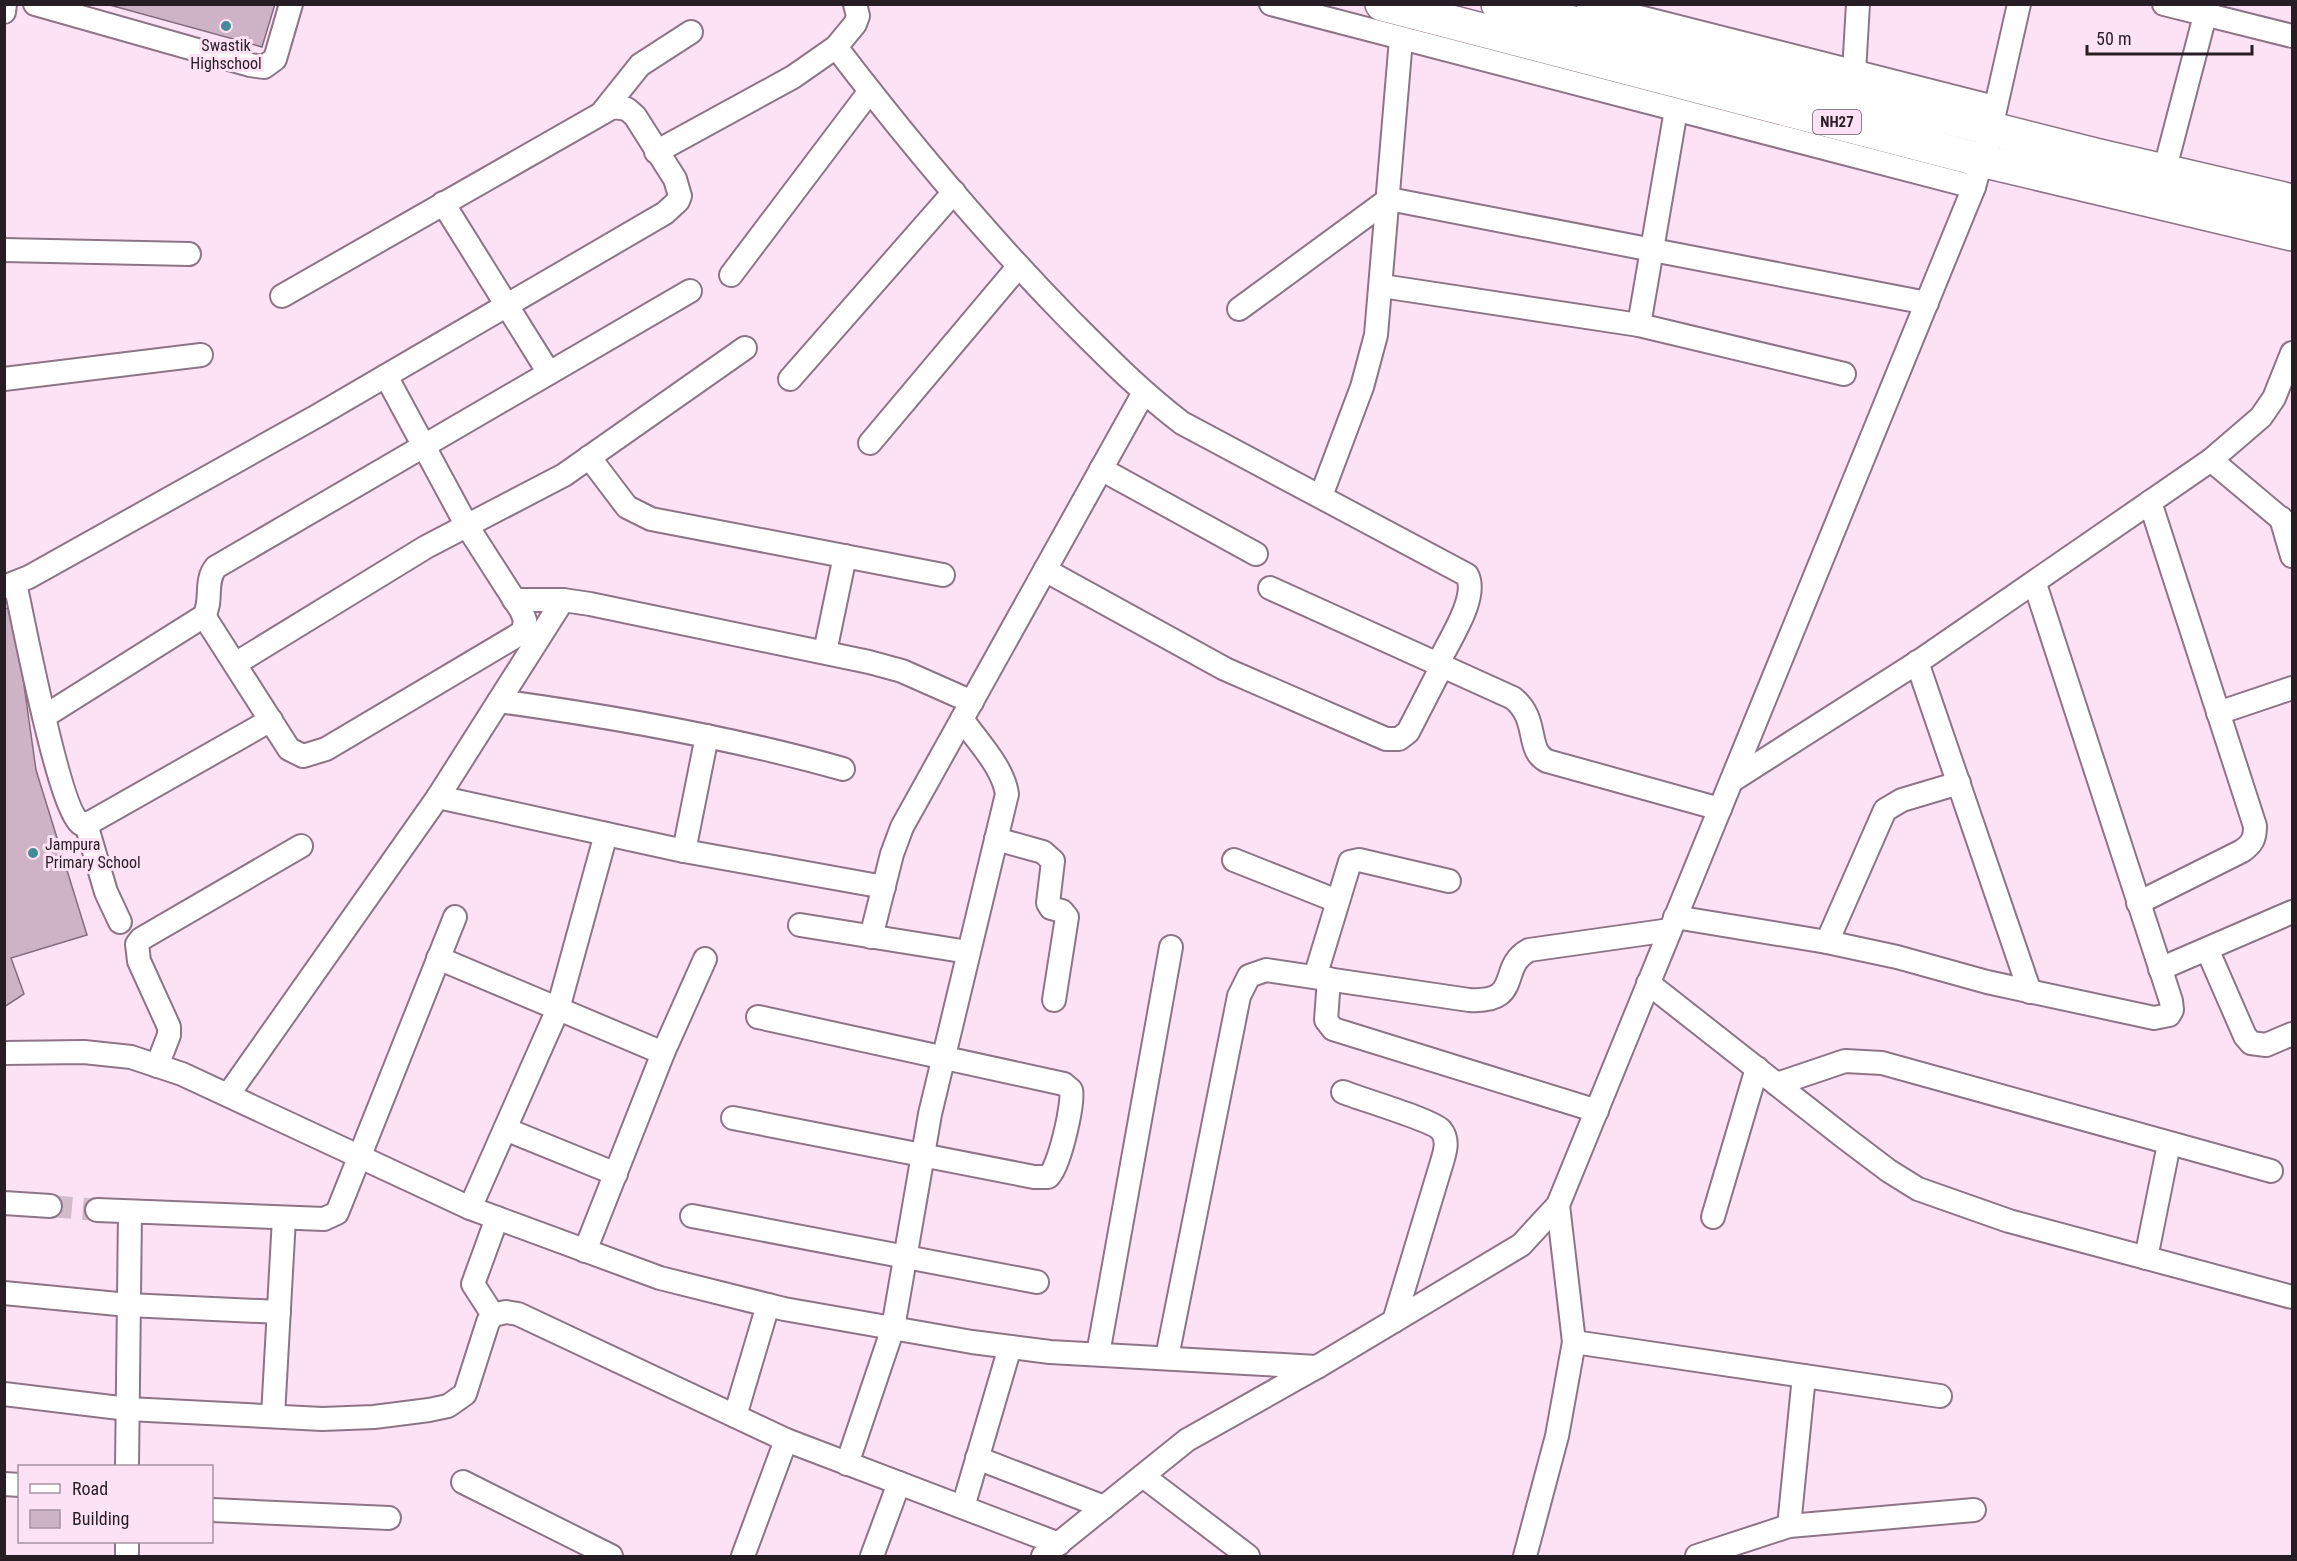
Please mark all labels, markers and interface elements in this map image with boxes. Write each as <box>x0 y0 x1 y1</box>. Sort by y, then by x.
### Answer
scale bar <box>2087 18 2252 56</box>
marker: Swastik Highschool <box>219 19 233 33</box>
text: 50 m <box>2096 28 2131 49</box>
place label: Swastik Highschool <box>190 36 262 73</box>
road number: NH27 <box>1813 110 1861 134</box>
place label: Jampura Primary School <box>45 835 141 872</box>
marker: Jampura Primary School <box>26 846 40 860</box>
legend <box>18 1465 213 1543</box>
text: Road <box>72 1478 108 1499</box>
text: Building <box>72 1508 129 1529</box>

